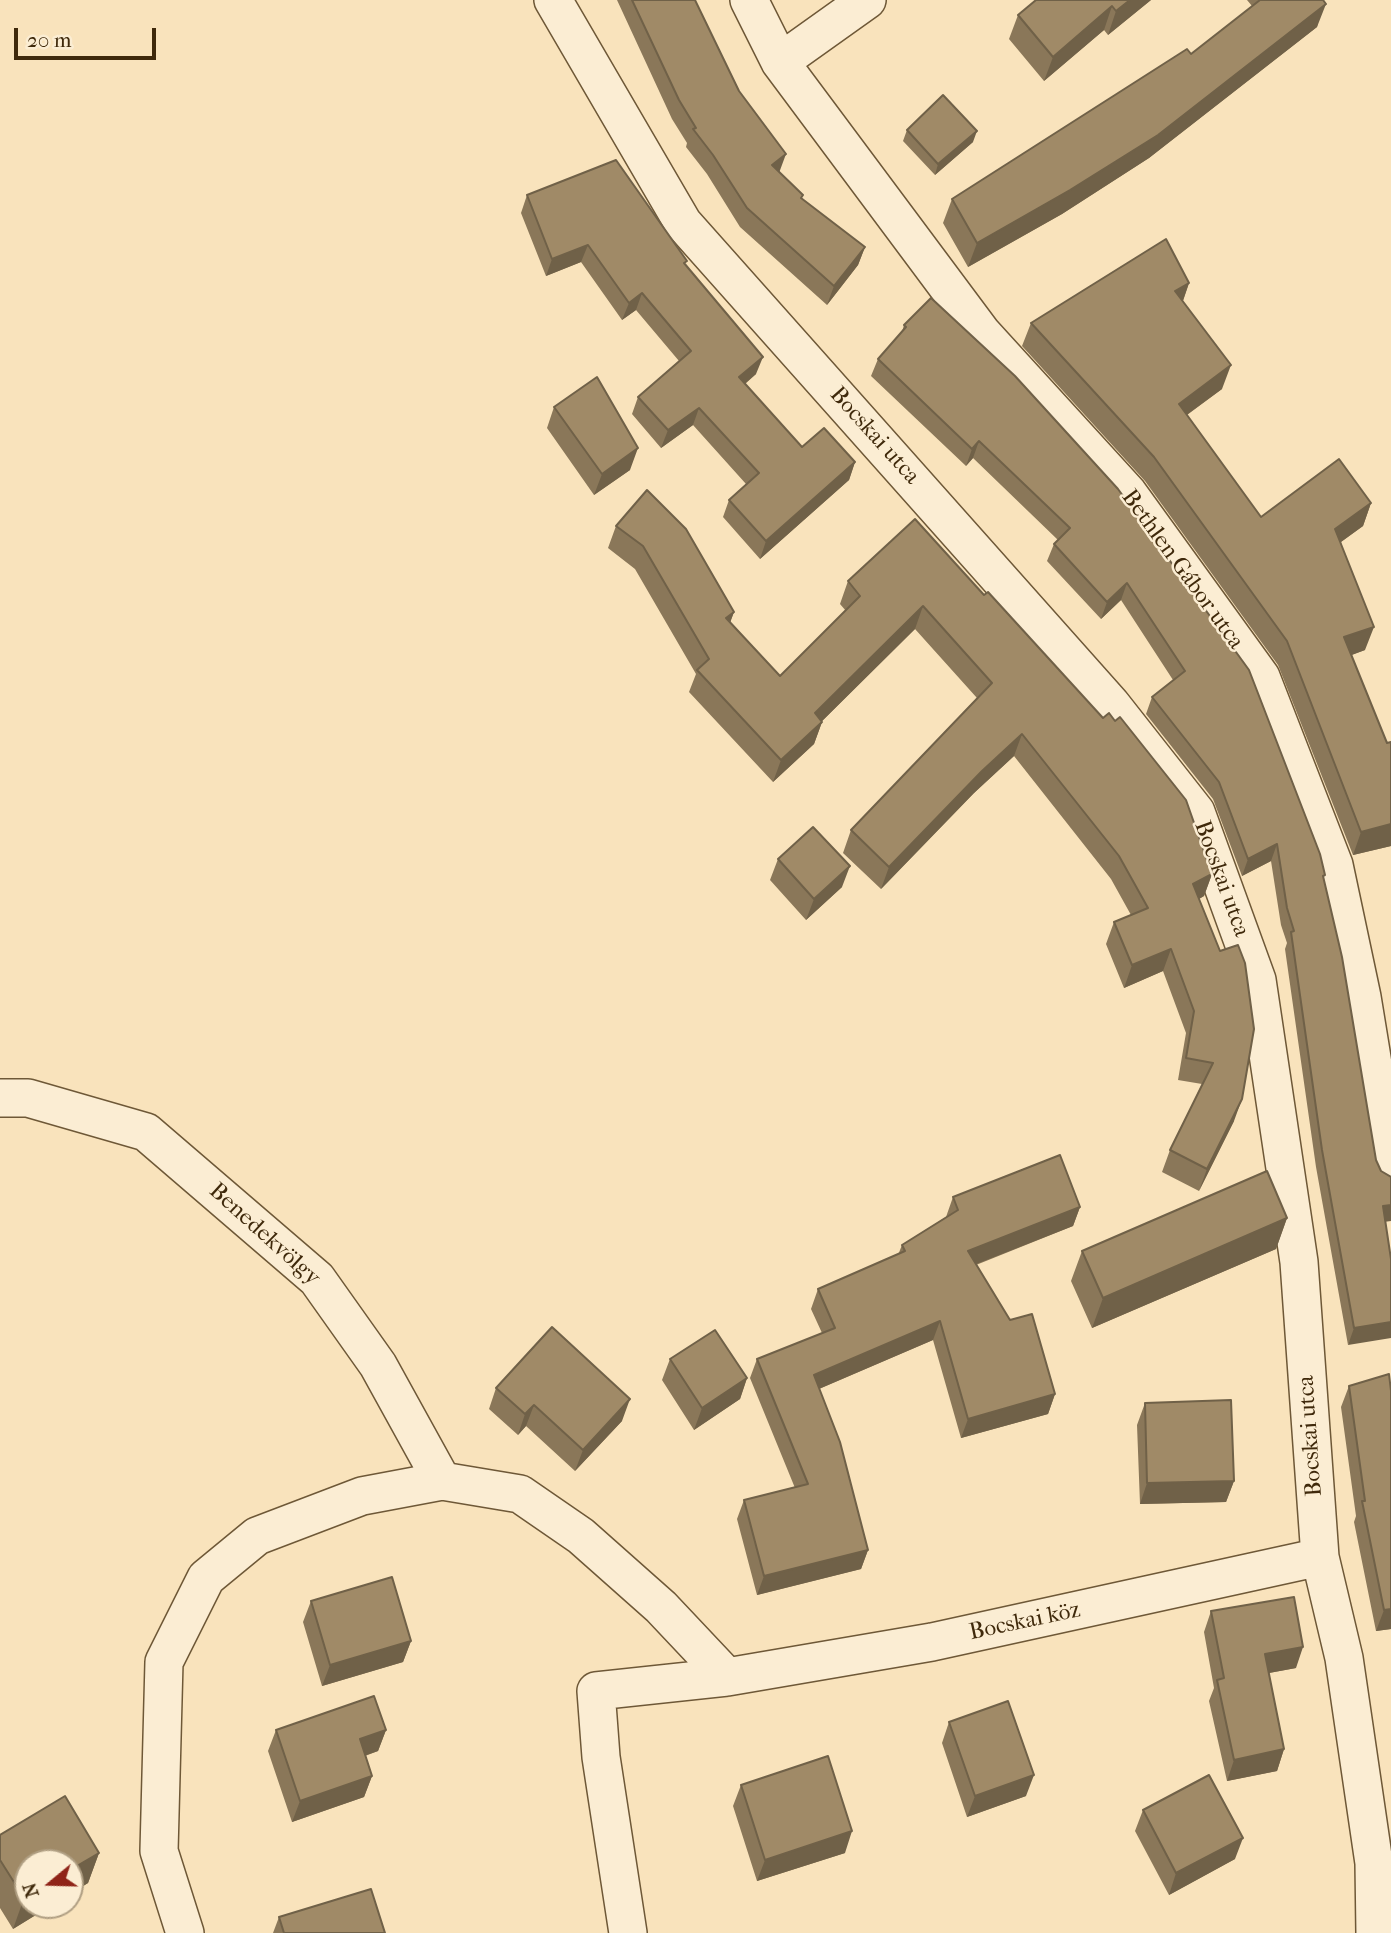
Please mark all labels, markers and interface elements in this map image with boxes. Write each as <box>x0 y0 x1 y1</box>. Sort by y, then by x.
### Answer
scale bar <box>18 14 159 58</box>
text: 20 m <box>27 28 71 52</box>
street label: Bocskai utca <box>823 382 925 490</box>
street label: Bethlen Gábor utca <box>1115 485 1249 655</box>
street label: Bocskai utca <box>1187 817 1255 941</box>
street label: Benedekvölgy <box>203 1178 325 1292</box>
street label: Bocskai utca <box>1293 1375 1329 1497</box>
street label: Bocskai köz <box>967 1597 1083 1647</box>
north arrow <box>14 1849 84 1919</box>
text: N <box>18 1880 44 1901</box>

